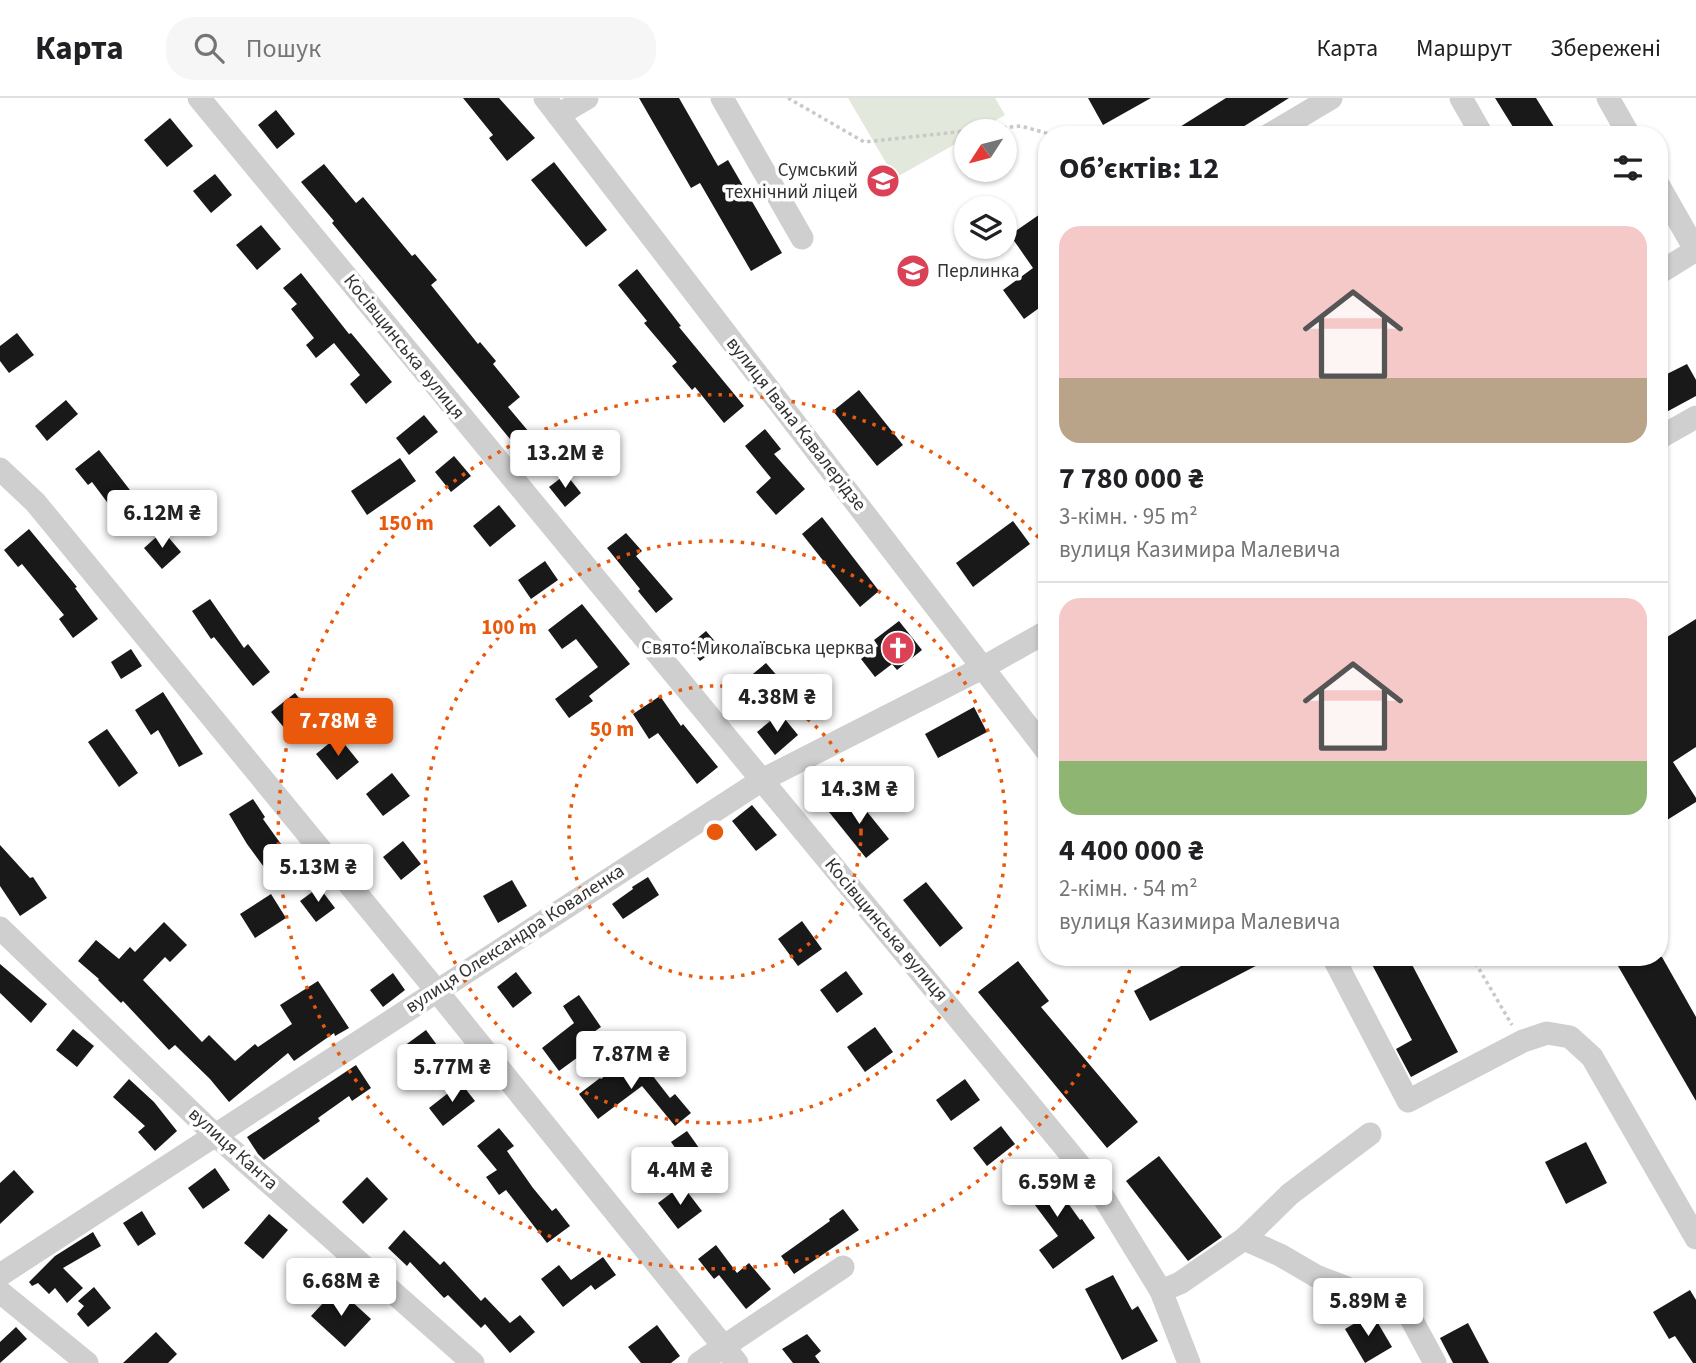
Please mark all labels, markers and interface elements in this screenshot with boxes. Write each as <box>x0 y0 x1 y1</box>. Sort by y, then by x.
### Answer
search box <box>166 17 656 80</box>
text: Карта <box>35 25 124 72</box>
icon: search <box>190 29 228 67</box>
text: Пошук <box>246 30 321 67</box>
text: Карта <box>1316 31 1378 66</box>
text: Маршрут <box>1416 31 1512 66</box>
text: Збережені <box>1550 31 1661 66</box>
north arrow <box>954 119 1017 182</box>
map controls <box>954 119 1017 259</box>
text: Об’єктів: 12 <box>1059 147 1219 190</box>
icon: filters <box>1609 149 1647 187</box>
place label: Сумський технічний ліцей <box>725 157 858 206</box>
school or university icon: Сумський технічний ліцей <box>864 162 902 200</box>
button: layers <box>954 196 1017 259</box>
school or university icon: Перлинка <box>894 252 932 290</box>
place label: Перлинка <box>937 258 1020 285</box>
street label: Косівщинська вулиця <box>337 269 471 425</box>
icon: home <box>1290 271 1416 397</box>
street label: вулиця Івана Кавалерідзе <box>719 331 873 517</box>
pin: 13.2M ₴ <box>500 430 630 490</box>
text: 13.2M ₴ <box>526 436 604 469</box>
text: 7 780 000 ₴ <box>1059 457 1204 500</box>
pin: 6.12M ₴ <box>97 490 227 550</box>
text: 6.12M ₴ <box>123 496 201 529</box>
text: 3-кімн. · 95 m² <box>1059 500 1198 533</box>
text: 150 m <box>378 508 434 538</box>
text: вулиця Казимира Малевича <box>1059 533 1340 566</box>
text: 100 m <box>481 612 537 642</box>
church icon: Свято-Миколаївська церква <box>879 629 917 667</box>
place label: Свято-Миколаївська церква <box>641 635 874 662</box>
icon: home <box>1290 643 1416 769</box>
pin: 4.38M ₴ <box>712 674 842 734</box>
text: 4.38M ₴ <box>738 680 816 713</box>
pin: 7.78M ₴ <box>273 698 403 758</box>
text: 7.78M ₴ <box>299 704 377 737</box>
text: 50 m <box>590 714 634 744</box>
pin: 14.3M ₴ <box>794 766 924 826</box>
text: 14.3M ₴ <box>820 772 898 805</box>
centre of rings <box>703 820 727 844</box>
text: 4 400 000 ₴ <box>1059 829 1204 872</box>
pin: 5.13M ₴ <box>253 844 383 904</box>
text: 5.13M ₴ <box>279 850 357 883</box>
street label: Косівщинська вулиця <box>818 852 954 1008</box>
street label: вулиця Олександра Коваленка <box>400 858 630 1020</box>
text: 2-кімн. · 54 m² <box>1059 872 1198 905</box>
text: вулиця Казимира Малевича <box>1059 905 1340 938</box>
pin: 7.87M ₴ <box>566 1032 696 1091</box>
text: 7.87M ₴ <box>592 1037 670 1070</box>
pin: 5.77M ₴ <box>387 1044 517 1104</box>
text: 5.77M ₴ <box>413 1050 491 1083</box>
street label: вулиця Канта <box>182 1101 284 1197</box>
pin: 4.4M ₴ <box>623 1148 737 1207</box>
text: 4.4M ₴ <box>647 1153 713 1186</box>
pin: 6.59M ₴ <box>992 1160 1122 1219</box>
text: 6.59M ₴ <box>1018 1165 1096 1198</box>
pin: 6.68M ₴ <box>276 1258 406 1318</box>
text: 6.68M ₴ <box>302 1264 380 1297</box>
pin: 5.89M ₴ <box>1303 1278 1433 1338</box>
text: 5.89M ₴ <box>1329 1284 1407 1317</box>

